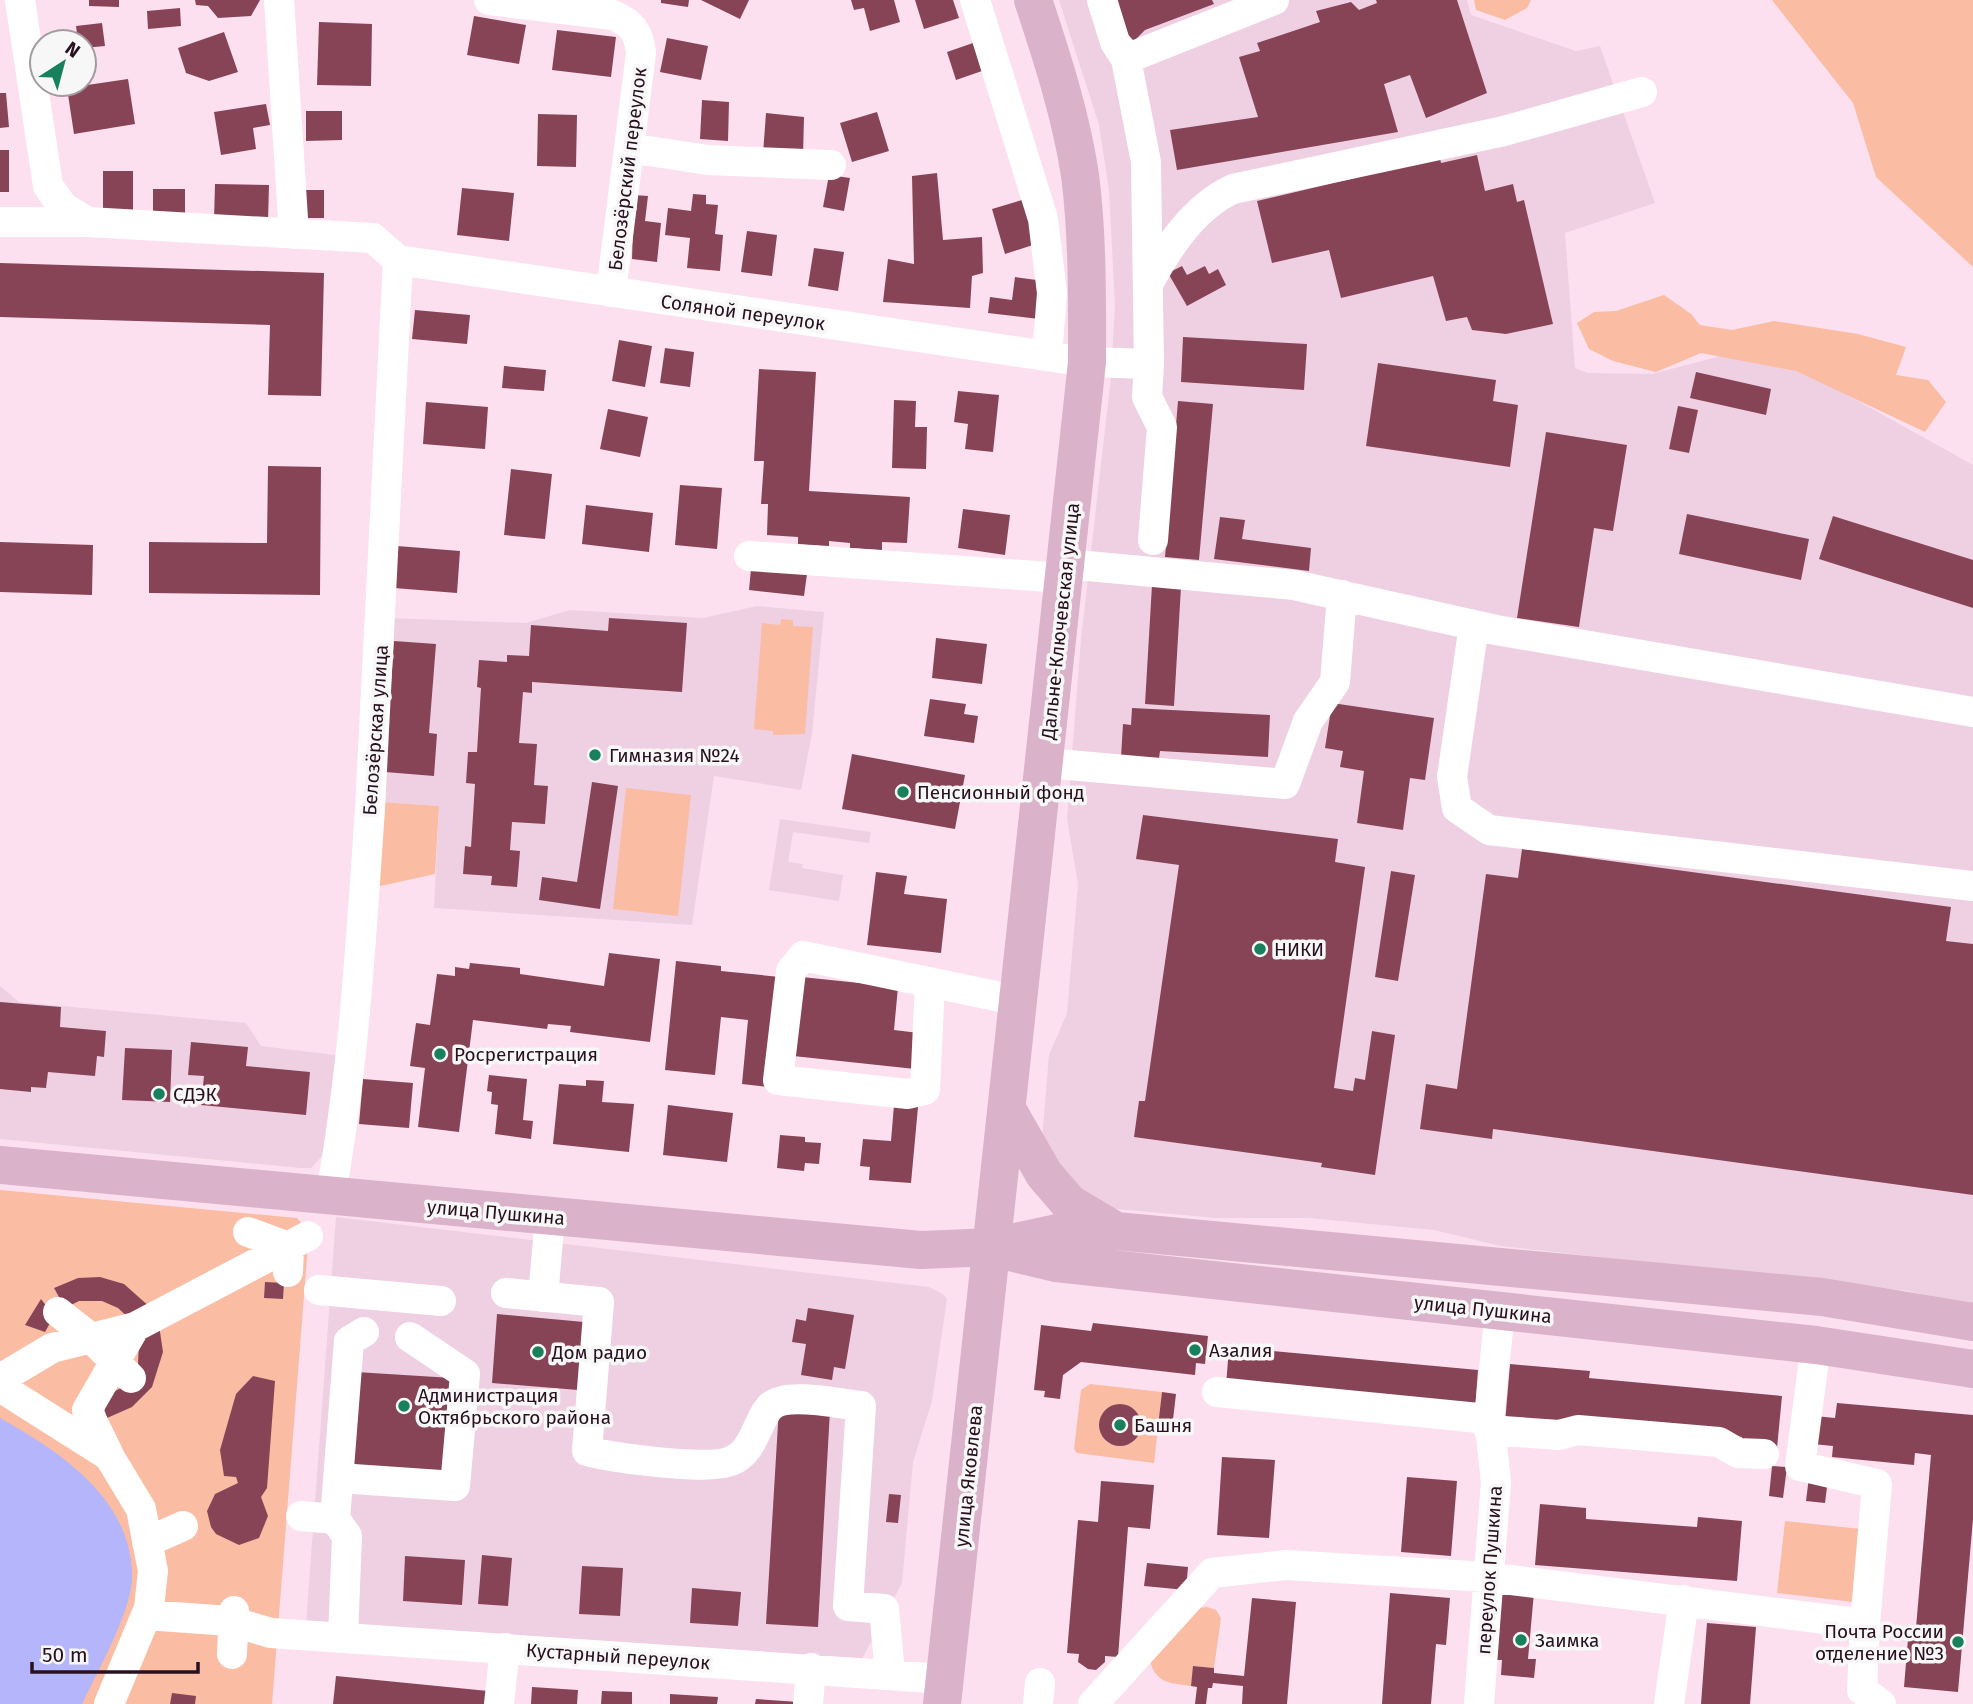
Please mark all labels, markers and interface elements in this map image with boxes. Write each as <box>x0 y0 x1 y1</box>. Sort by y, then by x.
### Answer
north arrow <box>28 28 98 98</box>
text: N <box>61 37 85 63</box>
street label: Белозёрский переулок <box>604 66 651 272</box>
street label: Соляной переулок <box>659 290 827 335</box>
street label: Дальне-Ключевская улица <box>1037 502 1084 742</box>
street label: Белозёрская улица <box>358 644 393 816</box>
place label: Гимназия №24 <box>609 744 740 767</box>
marker: Гимназия №24 <box>587 747 603 763</box>
place label: Пенсионный фонд <box>917 781 1084 804</box>
marker: Пенсионный фонд <box>895 784 911 800</box>
place label: НИКИ <box>1274 938 1324 961</box>
marker: НИКИ <box>1252 941 1268 957</box>
place label: Росрегистрация <box>454 1043 598 1066</box>
marker: Росрегистрация <box>432 1046 448 1062</box>
place label: СДЭК <box>173 1083 217 1106</box>
marker: СДЭК <box>151 1086 167 1102</box>
street label: улица Пушкина <box>426 1195 566 1230</box>
street label: улица Пушкина <box>1413 1291 1553 1328</box>
place label: Азалия <box>1209 1339 1272 1362</box>
place label: Дом радио <box>551 1341 647 1364</box>
marker: Азалия <box>1187 1342 1203 1358</box>
marker: Дом радио <box>530 1344 546 1360</box>
place label: Администрация Октябрьского района <box>418 1384 611 1429</box>
marker: Администрация Октябрьского района <box>396 1398 412 1414</box>
street label: улица Яковлева <box>950 1404 987 1548</box>
place label: Башня <box>1134 1414 1192 1437</box>
marker: Башня <box>1112 1417 1128 1433</box>
street label: переулок Пушкина <box>1472 1485 1507 1655</box>
place label: Почта России отделение №3 <box>1815 1620 1944 1665</box>
place label: Заимка <box>1535 1629 1599 1652</box>
scale bar <box>32 1630 198 1674</box>
marker: Заимка <box>1513 1632 1529 1648</box>
marker: Почта России отделение №3 <box>1950 1634 1966 1650</box>
street label: Кустарный переулок <box>525 1639 711 1674</box>
text: 50 m <box>42 1642 88 1668</box>

